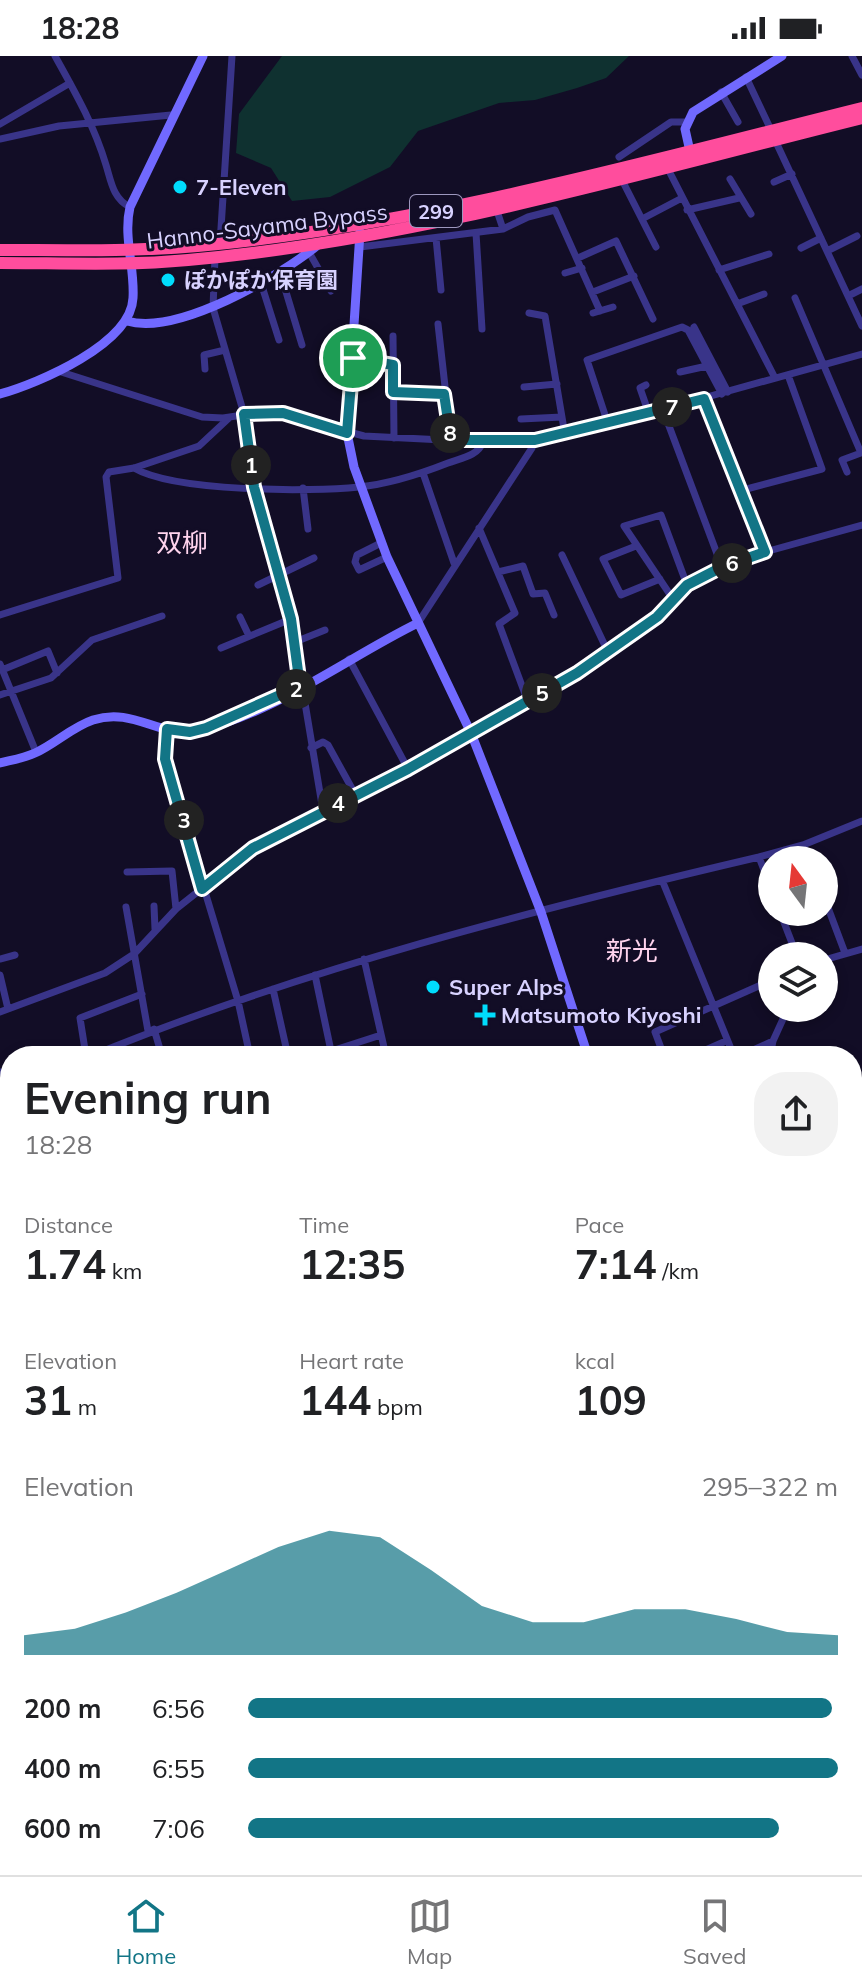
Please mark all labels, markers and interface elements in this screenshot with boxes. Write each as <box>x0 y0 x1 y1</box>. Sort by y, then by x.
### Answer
text: 18:28 <box>40 9 119 47</box>
place label: 7-Eleven <box>196 173 287 201</box>
marker: 7-Eleven <box>171 178 189 196</box>
road number: 299 <box>410 195 462 227</box>
street label: Hanno-Sayama Bypass <box>145 197 389 255</box>
place label: ぽかぽか保育園 <box>184 266 338 294</box>
marker: ぽかぽか保育園 <box>159 271 177 289</box>
pin <box>319 324 387 392</box>
icon: arrive <box>331 336 375 380</box>
pin: 7 <box>652 387 692 427</box>
text: 7 <box>665 393 679 421</box>
pin: 8 <box>430 413 470 453</box>
text: 8 <box>443 419 457 447</box>
pin: 1 <box>231 445 271 485</box>
text: 1 <box>244 451 258 479</box>
district label: 双柳 <box>156 526 208 559</box>
pin: 6 <box>712 543 752 583</box>
text: 6 <box>725 549 739 577</box>
pin: 2 <box>276 669 316 709</box>
pin: 5 <box>522 673 562 713</box>
text: 2 <box>289 675 303 703</box>
text: 5 <box>535 679 549 707</box>
pin: 4 <box>318 783 358 823</box>
text: 4 <box>331 789 345 817</box>
pin: 3 <box>164 800 204 840</box>
text: 3 <box>177 806 191 834</box>
north arrow <box>758 846 838 926</box>
map controls <box>758 846 838 1022</box>
district label: 新光 <box>606 934 658 967</box>
button: layers <box>758 942 838 1022</box>
place label: Super Alps <box>449 973 564 1001</box>
marker: Super Alps <box>424 978 442 996</box>
place label: Matsumoto Kiyoshi <box>501 1001 701 1029</box>
marker: Matsumoto Kiyoshi <box>476 1006 494 1024</box>
text: Evening run <box>24 1070 271 1125</box>
button: share <box>754 1072 838 1156</box>
text: 18:28 <box>24 1128 92 1161</box>
text: Distance <box>24 1211 113 1239</box>
text: Time <box>299 1211 349 1239</box>
text: Pace <box>575 1211 624 1239</box>
text: 1.74 <box>24 1239 106 1289</box>
text: 12:35 <box>299 1239 405 1289</box>
text: 7:14 <box>575 1239 657 1289</box>
text: km <box>106 1257 142 1285</box>
text: /km <box>657 1257 699 1285</box>
text: Elevation <box>24 1347 117 1375</box>
text: Heart rate <box>299 1347 404 1375</box>
text: kcal <box>575 1347 615 1375</box>
text: 31 <box>24 1375 72 1425</box>
text: 144 <box>299 1375 371 1425</box>
text: 109 <box>575 1375 647 1425</box>
text: m <box>72 1393 97 1421</box>
text: bpm <box>371 1393 423 1421</box>
text: Elevation <box>24 1470 134 1503</box>
text: 295–322 m <box>702 1470 838 1503</box>
text: 200 m <box>24 1692 101 1725</box>
text: 6:56 <box>152 1692 205 1725</box>
text: 400 m <box>24 1752 101 1785</box>
text: 6:55 <box>152 1752 205 1785</box>
text: 600 m <box>24 1812 101 1845</box>
text: 7:06 <box>152 1812 205 1845</box>
tab: Home <box>115 1894 176 1970</box>
tab: Map <box>407 1894 452 1970</box>
tab: Saved <box>683 1894 747 1970</box>

